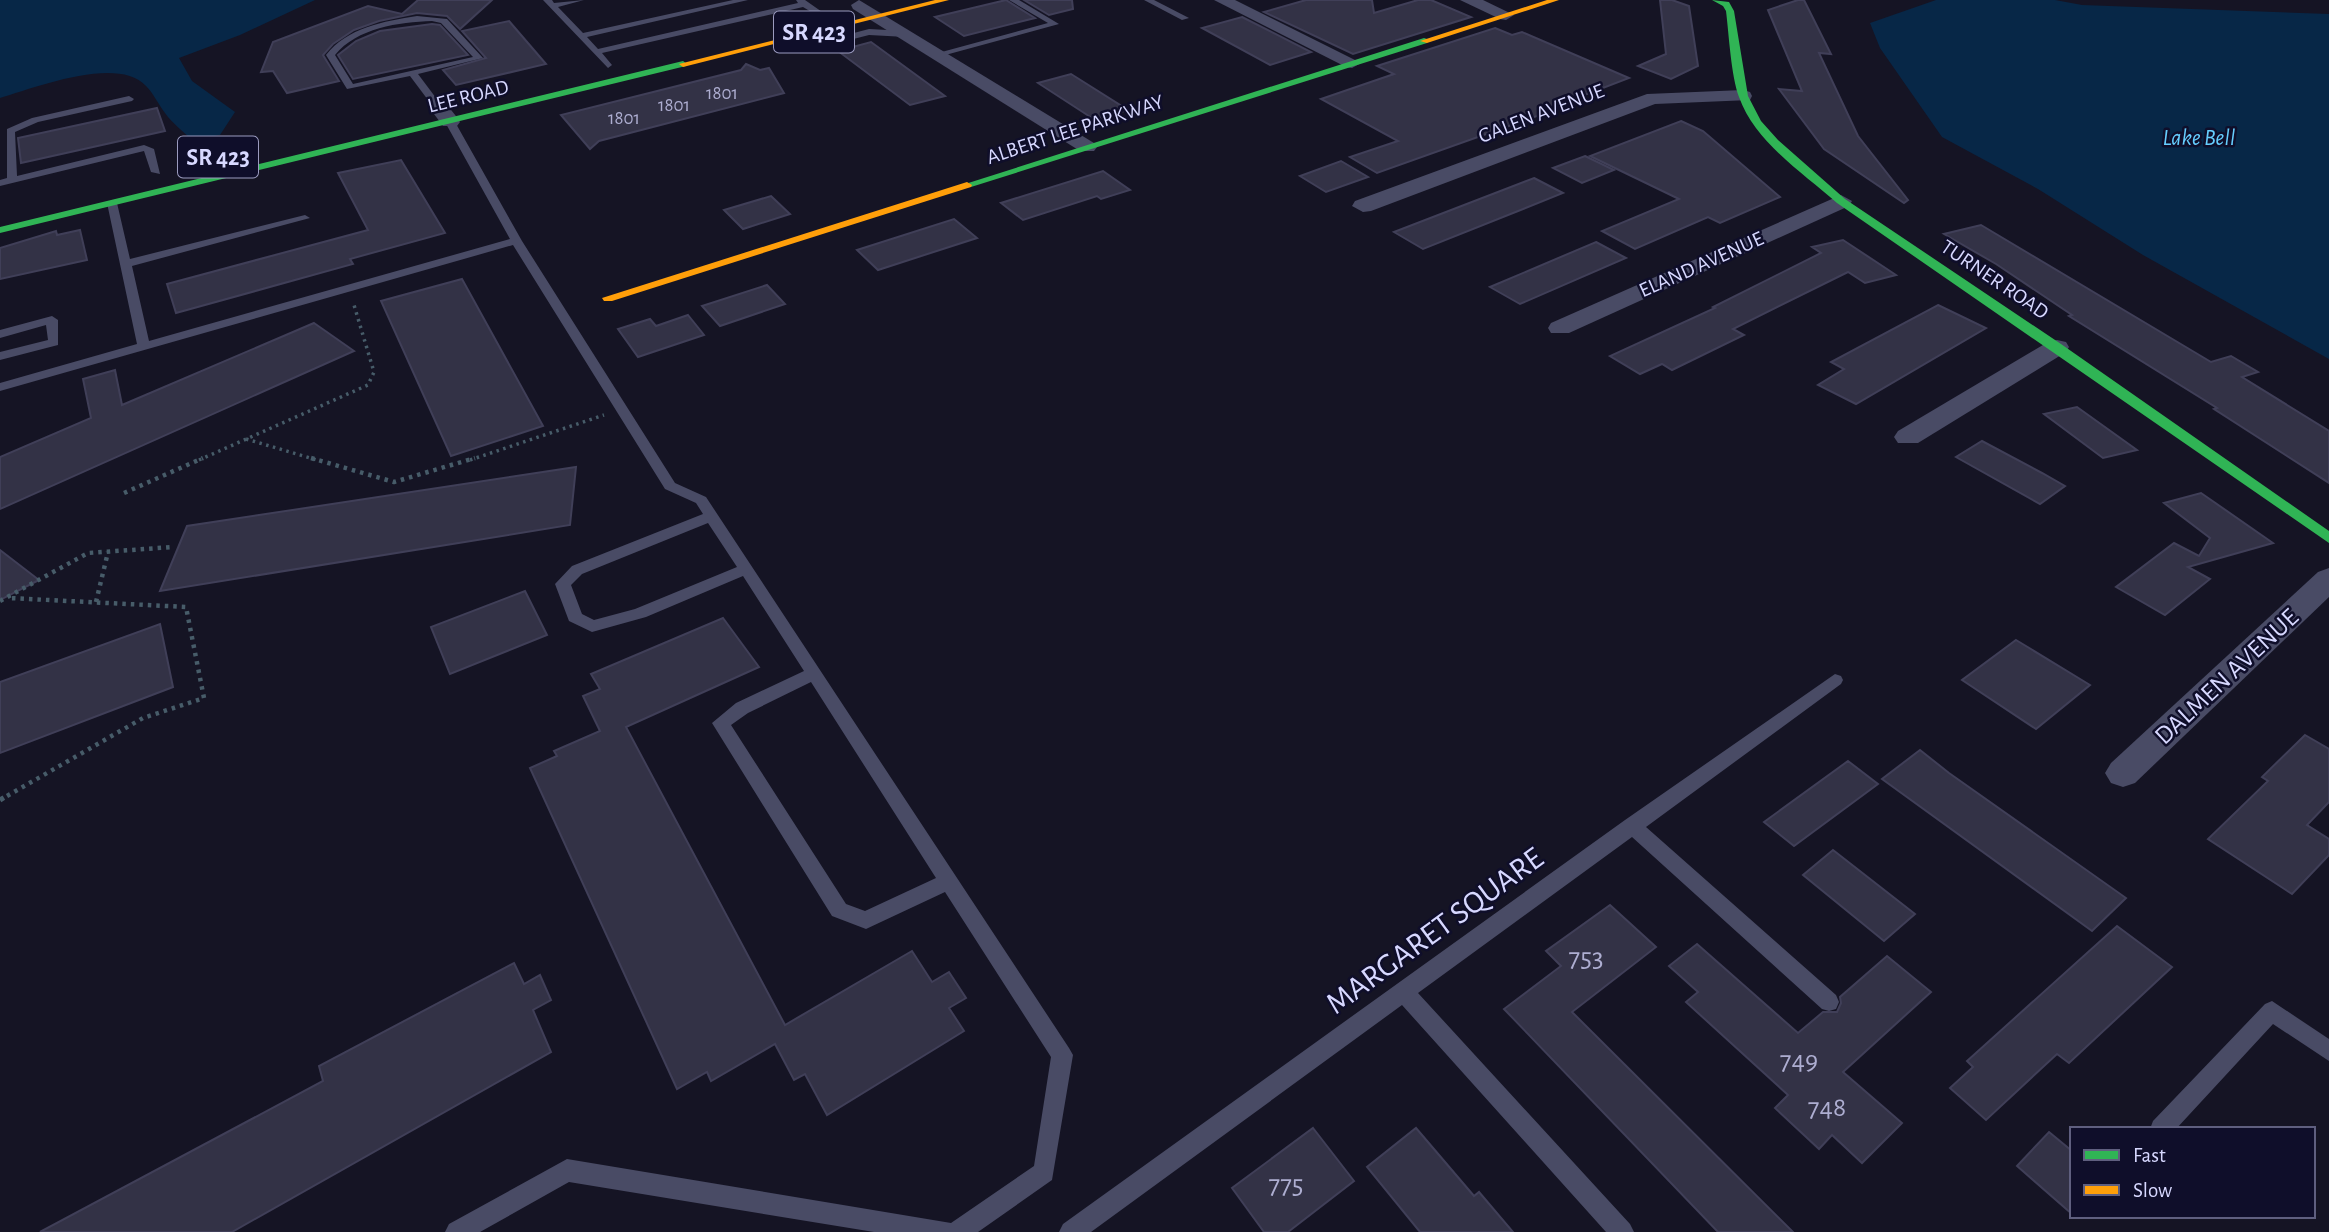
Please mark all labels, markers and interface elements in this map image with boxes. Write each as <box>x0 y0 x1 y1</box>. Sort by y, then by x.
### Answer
road number: SR 423 <box>774 12 854 52</box>
street label: LEE ROAD <box>425 76 511 117</box>
street label: GALEN AVENUE <box>1475 80 1607 147</box>
house number: 1801 <box>706 84 738 103</box>
street label: ALBERT LEE PARKWAY <box>984 91 1166 168</box>
house number: 1801 <box>658 96 690 115</box>
house number: 1801 <box>608 109 640 128</box>
water label: Lake Bell <box>2162 127 2236 150</box>
road number: SR 423 <box>178 136 258 177</box>
street label: ELAND AVENUE <box>1636 228 1767 301</box>
street label: TURNER ROAD <box>1937 236 2052 323</box>
street label: DALMEN AVENUE <box>2150 604 2303 750</box>
street label: MARGARET SQUARE <box>1320 842 1549 1020</box>
house number: 753 <box>1569 944 1603 972</box>
house number: 749 <box>1780 1047 1818 1075</box>
house number: 748 <box>1808 1094 1846 1122</box>
legend <box>2070 1127 2315 1218</box>
text: Fast <box>2133 1145 2166 1166</box>
house number: 775 <box>1268 1171 1304 1199</box>
text: Slow <box>2133 1180 2172 1201</box>

